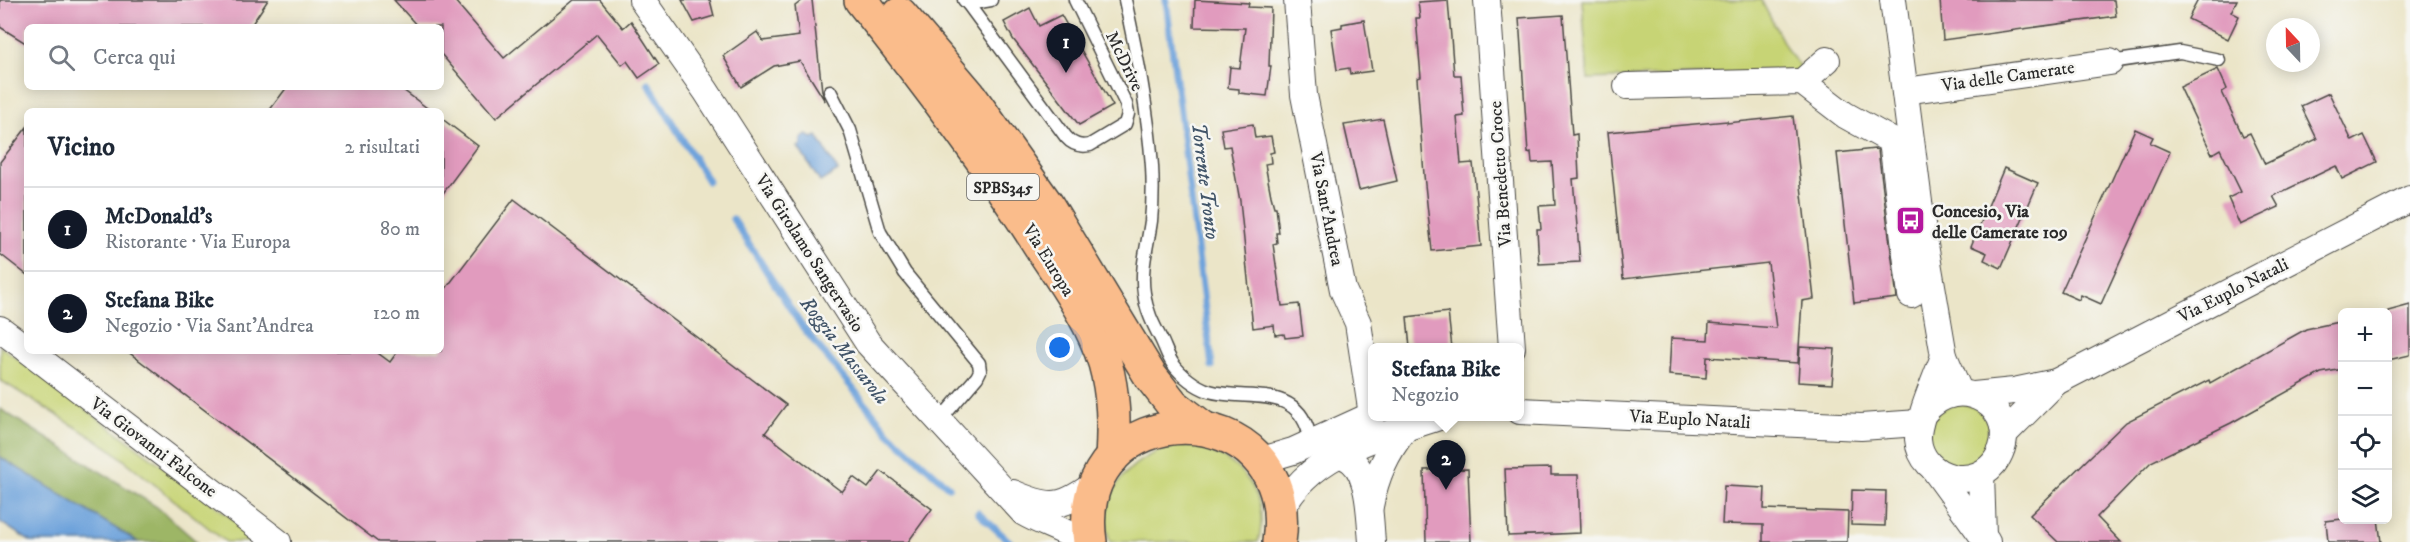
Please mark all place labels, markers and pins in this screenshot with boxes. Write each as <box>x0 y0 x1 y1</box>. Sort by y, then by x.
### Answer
pin: 1 <box>1046 23 1086 73</box>
place label: Concesio, Via delle Camerate 109 <box>1932 201 2068 244</box>
bus stop icon: Concesio, Via delle Camerate 109 <box>1895 205 1927 237</box>
pin: 2 <box>1426 440 1466 490</box>

